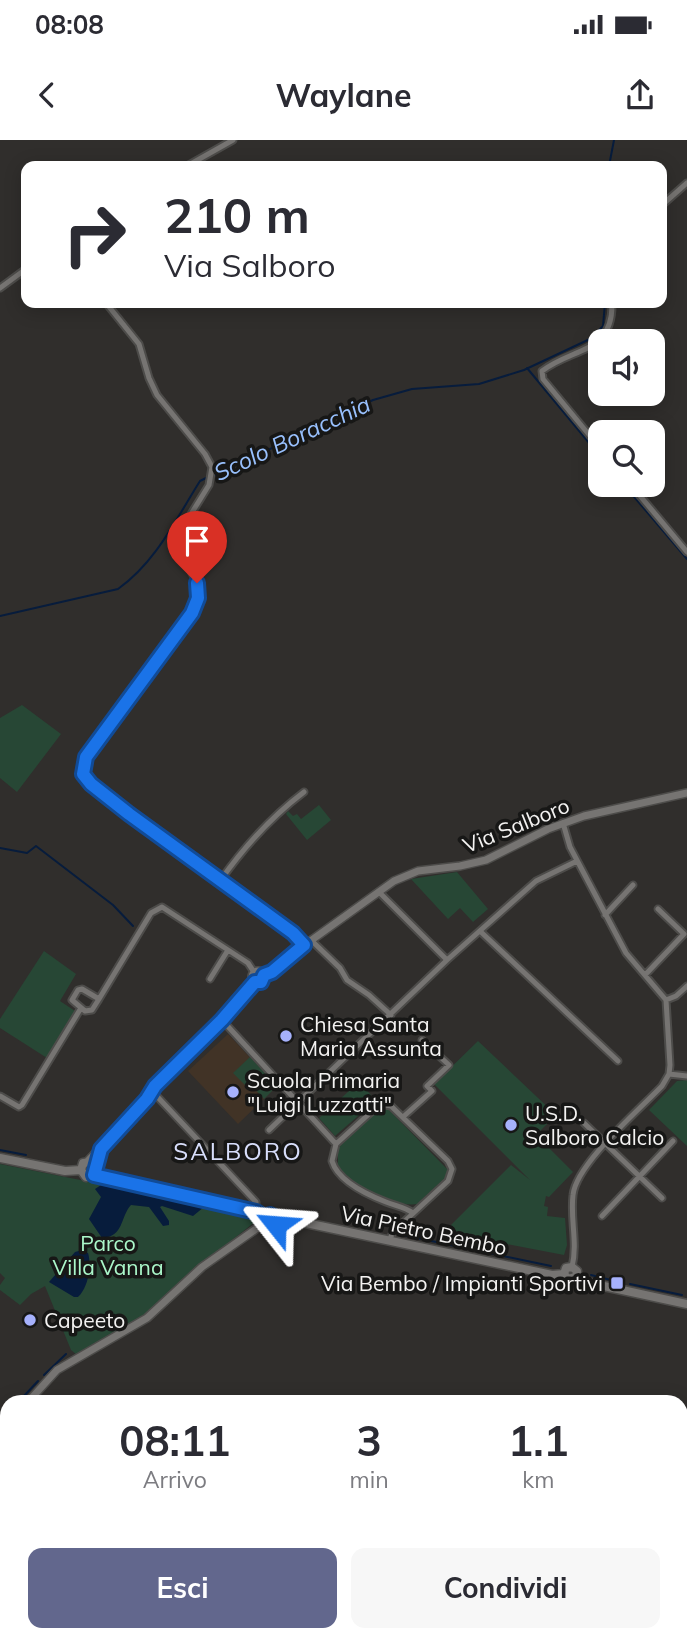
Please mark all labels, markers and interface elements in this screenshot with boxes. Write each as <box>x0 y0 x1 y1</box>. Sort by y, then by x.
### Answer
text: 08:08 <box>35 8 104 41</box>
text: Waylane <box>275 75 412 115</box>
icon: back <box>28 76 66 114</box>
icon: share <box>621 76 659 114</box>
text: 210 m <box>164 184 310 245</box>
icon: right <box>49 189 140 280</box>
text: Via Salboro <box>164 245 335 285</box>
map controls <box>588 329 665 497</box>
button: sound <box>588 329 665 406</box>
water label: Scolo Boracchia <box>209 389 375 487</box>
button: search <box>588 420 665 497</box>
pin <box>167 511 227 583</box>
icon: arrive <box>178 522 216 560</box>
street label: Via Salboro <box>459 792 573 858</box>
place label: Chiesa Santa Maria Assunta <box>300 1011 442 1061</box>
marker: Chiesa Santa Maria Assunta <box>278 1028 294 1044</box>
place label: Scuola Primaria "Luigi Luzzatti" <box>247 1067 400 1117</box>
marker: Scuola Primaria "Luigi Luzzatti" <box>225 1084 241 1100</box>
place label: U.S.D. Salboro Calcio <box>525 1100 664 1150</box>
marker: U.S.D. Salboro Calcio <box>503 1117 519 1133</box>
district label: SALBORO <box>173 1136 303 1166</box>
position arrow <box>239 1188 313 1262</box>
street label: Via Pietro Bembo <box>339 1200 509 1260</box>
park label: Parco Villa Vanna <box>53 1230 164 1280</box>
place label: Via Bembo / Impianti Sportivi <box>321 1270 603 1296</box>
marker: Via Bembo / Impianti Sportivi <box>609 1275 625 1291</box>
place label: Capeeto <box>44 1307 125 1333</box>
marker: Capeeto <box>22 1312 38 1328</box>
text: 08:11 <box>119 1414 230 1467</box>
text: 3 <box>357 1414 382 1467</box>
text: 1.1 <box>508 1414 569 1467</box>
text: Arrivo <box>143 1465 207 1494</box>
text: min <box>350 1465 389 1494</box>
text: km <box>522 1465 554 1494</box>
button: Esci <box>28 1548 337 1628</box>
button: Condividi <box>351 1548 660 1628</box>

